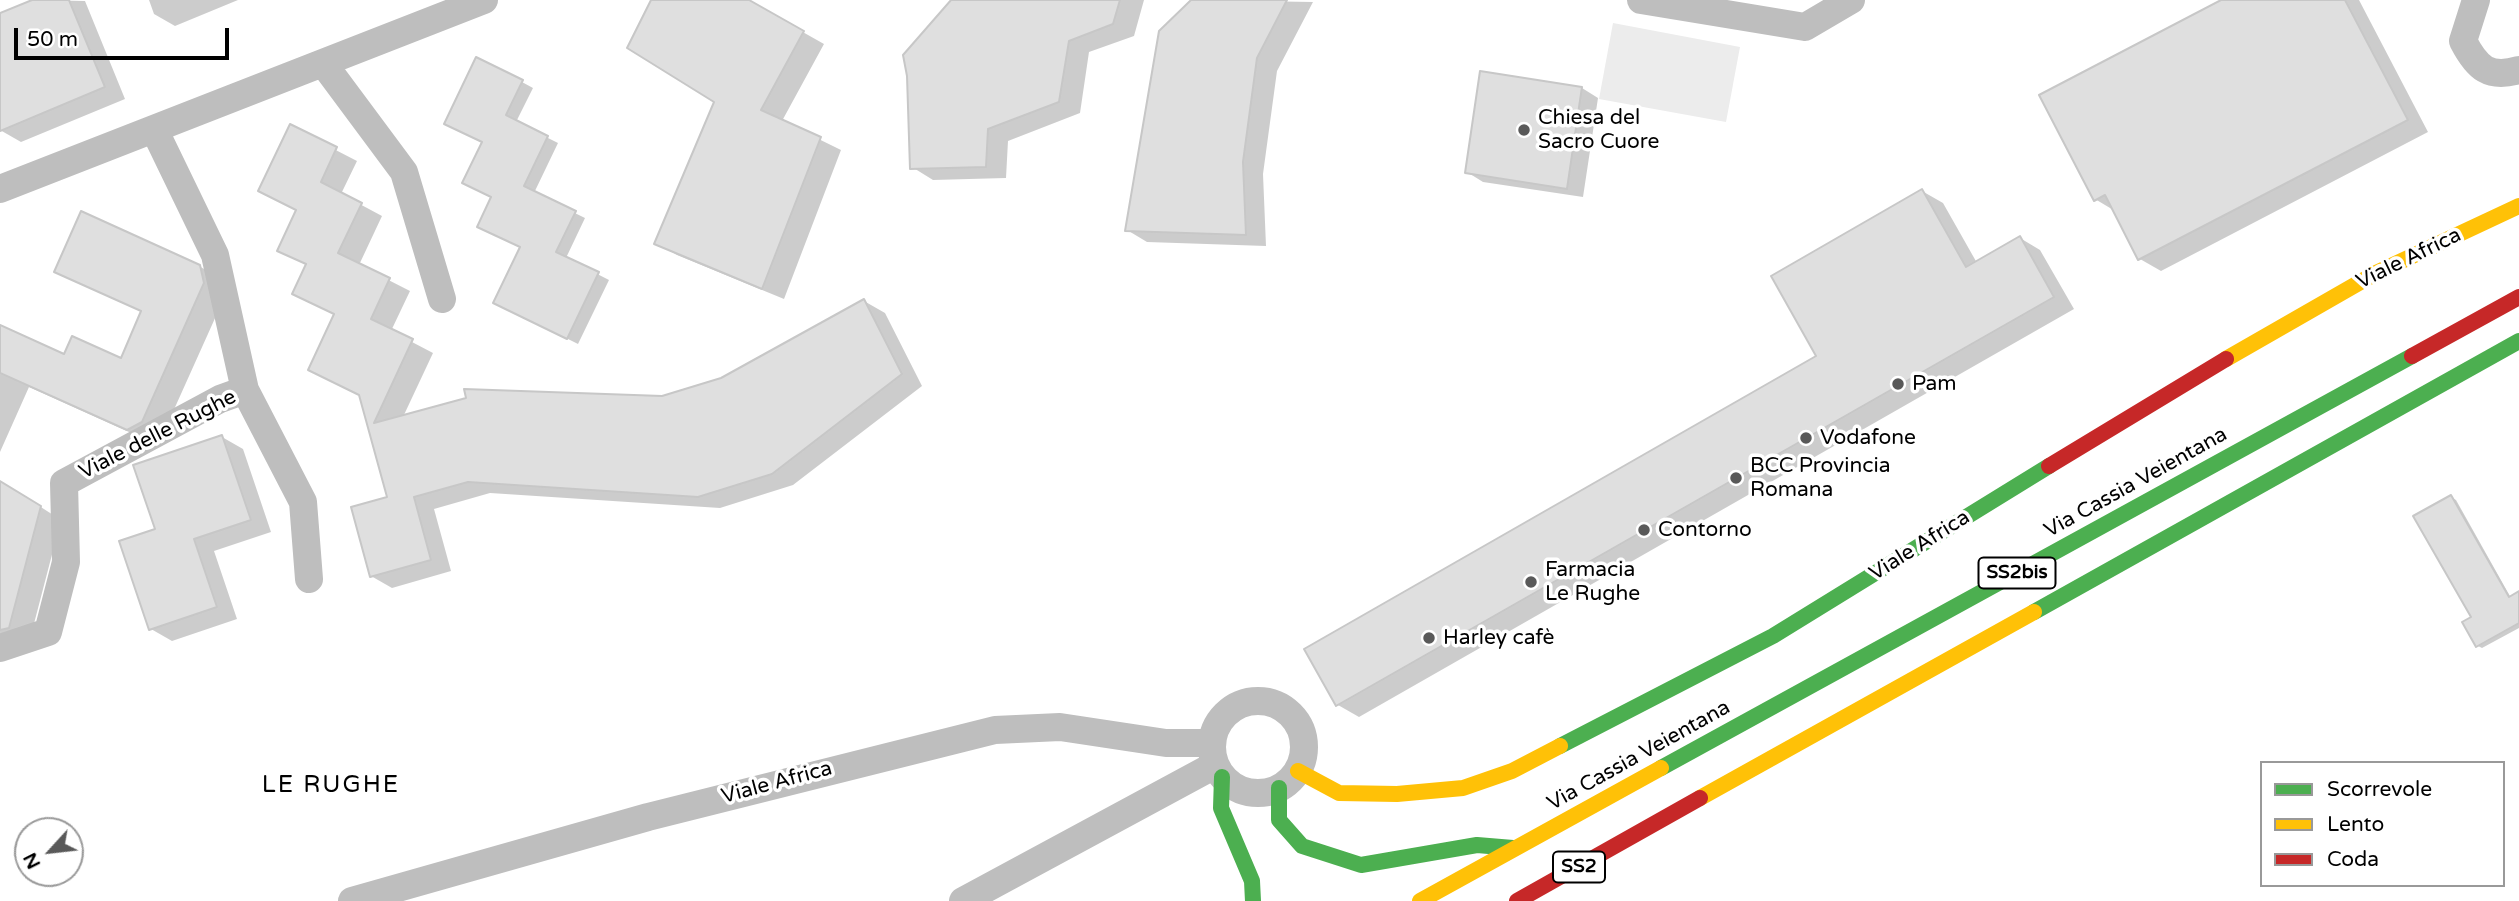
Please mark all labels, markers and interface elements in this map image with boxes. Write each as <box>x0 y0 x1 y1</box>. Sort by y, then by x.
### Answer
scale bar <box>18 14 233 58</box>
text: 50 m <box>27 27 78 52</box>
place label: Chiesa del Sacro Cuore <box>1538 105 1659 155</box>
marker: Chiesa del Sacro Cuore <box>1516 122 1532 138</box>
street label: Viale Africa <box>2352 223 2466 295</box>
place label: Pam <box>1912 371 1957 397</box>
marker: Pam <box>1890 376 1906 392</box>
street label: Viale delle Rughe <box>75 385 241 485</box>
street label: Via Cassia Veientana <box>2040 422 2232 544</box>
place label: Vodafone <box>1820 425 1916 451</box>
marker: Vodafone <box>1798 430 1814 446</box>
place label: BCC Provincia Romana <box>1750 453 1890 503</box>
marker: BCC Provincia Romana <box>1728 470 1744 486</box>
street label: Viale Africa <box>1865 505 1975 587</box>
place label: Contorno <box>1658 517 1752 543</box>
marker: Contorno <box>1636 522 1652 538</box>
place label: Farmacia Le Rughe <box>1545 557 1640 607</box>
road number: SS2bis <box>1979 558 2056 588</box>
marker: Farmacia Le Rughe <box>1523 574 1539 590</box>
place label: Harley cafè <box>1443 625 1554 651</box>
marker: Harley cafè <box>1421 630 1437 646</box>
street label: Via Cassia Veientana <box>1543 695 1735 817</box>
street label: Viale Africa <box>719 756 835 810</box>
legend <box>2260 761 2505 887</box>
district label: LE RUGHE <box>263 772 399 800</box>
text: Scorrevole <box>2327 777 2432 802</box>
text: Lento <box>2327 812 2384 837</box>
north arrow <box>14 817 84 887</box>
text: Coda <box>2327 847 2379 872</box>
text: N <box>19 849 45 872</box>
road number: SS2 <box>1553 852 1605 882</box>

